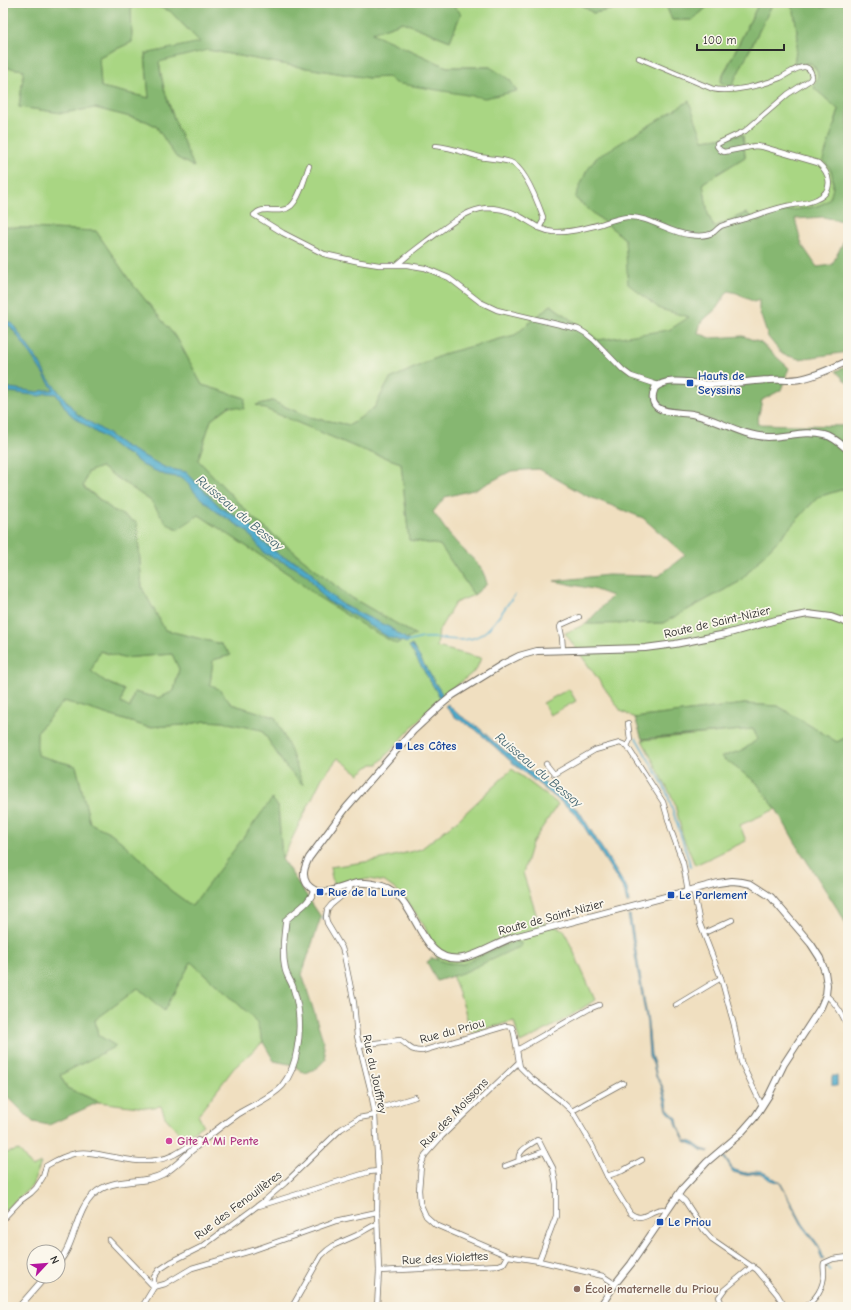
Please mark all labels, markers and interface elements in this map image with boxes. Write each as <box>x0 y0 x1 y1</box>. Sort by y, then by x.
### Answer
scale bar <box>697 26 784 52</box>
text: 100 m <box>703 33 736 47</box>
place label: Hauts de Seyssins <box>698 369 744 397</box>
marker: Hauts de Seyssins <box>685 378 695 388</box>
water label: Ruisseau du Bessay <box>194 472 287 554</box>
street label: Route de Saint-Nizier <box>662 603 772 641</box>
water label: Ruisseau du Bessay <box>493 729 586 811</box>
place label: Les Côtes <box>407 739 456 753</box>
marker: Les Côtes <box>394 741 404 751</box>
place label: Rue de la Lune <box>328 885 406 899</box>
marker: Rue de la Lune <box>315 887 325 897</box>
place label: Le Parlement <box>679 888 749 902</box>
marker: Le Parlement <box>666 890 676 900</box>
street label: Route de Saint-Nizier <box>497 896 606 938</box>
street label: Rue du Priou <box>418 1016 486 1046</box>
street label: Rue du Jouffrey <box>360 1033 390 1115</box>
street label: Rue des Moissons <box>417 1075 491 1151</box>
place label: Gite A Mi Pente <box>177 1134 259 1148</box>
marker: Gite A Mi Pente <box>164 1136 174 1146</box>
street label: Rue des Fenouillères <box>192 1168 284 1242</box>
place label: Le Priou <box>668 1215 711 1229</box>
marker: Le Priou <box>655 1217 665 1227</box>
north arrow <box>26 1244 66 1284</box>
street label: Rue des Violettes <box>402 1249 488 1267</box>
text: N <box>47 1254 62 1266</box>
place label: École maternelle du Priou <box>585 1282 719 1296</box>
marker: École maternelle du Priou <box>572 1284 582 1294</box>

